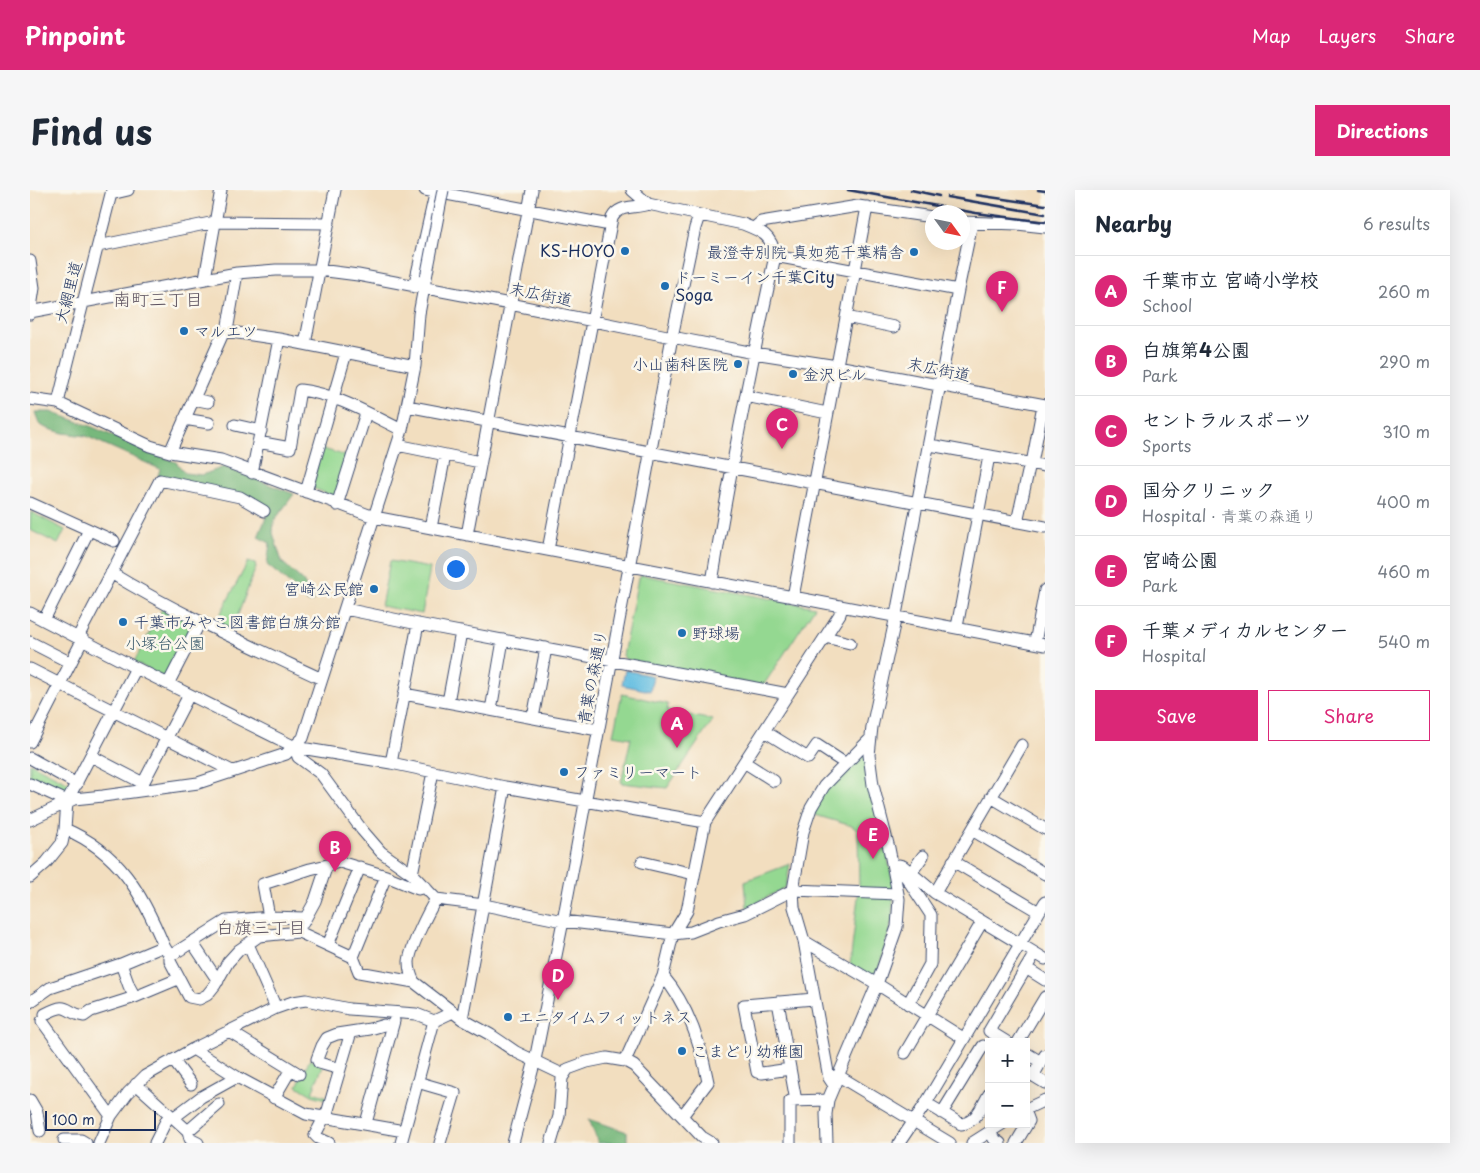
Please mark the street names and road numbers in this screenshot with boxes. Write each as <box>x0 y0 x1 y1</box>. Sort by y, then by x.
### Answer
street label: 大網里道 <box>47 258 87 326</box>
street label: 末広街道 <box>507 275 575 311</box>
street label: 末広街道 <box>905 350 973 386</box>
street label: 青葉の森通り <box>570 627 612 726</box>

